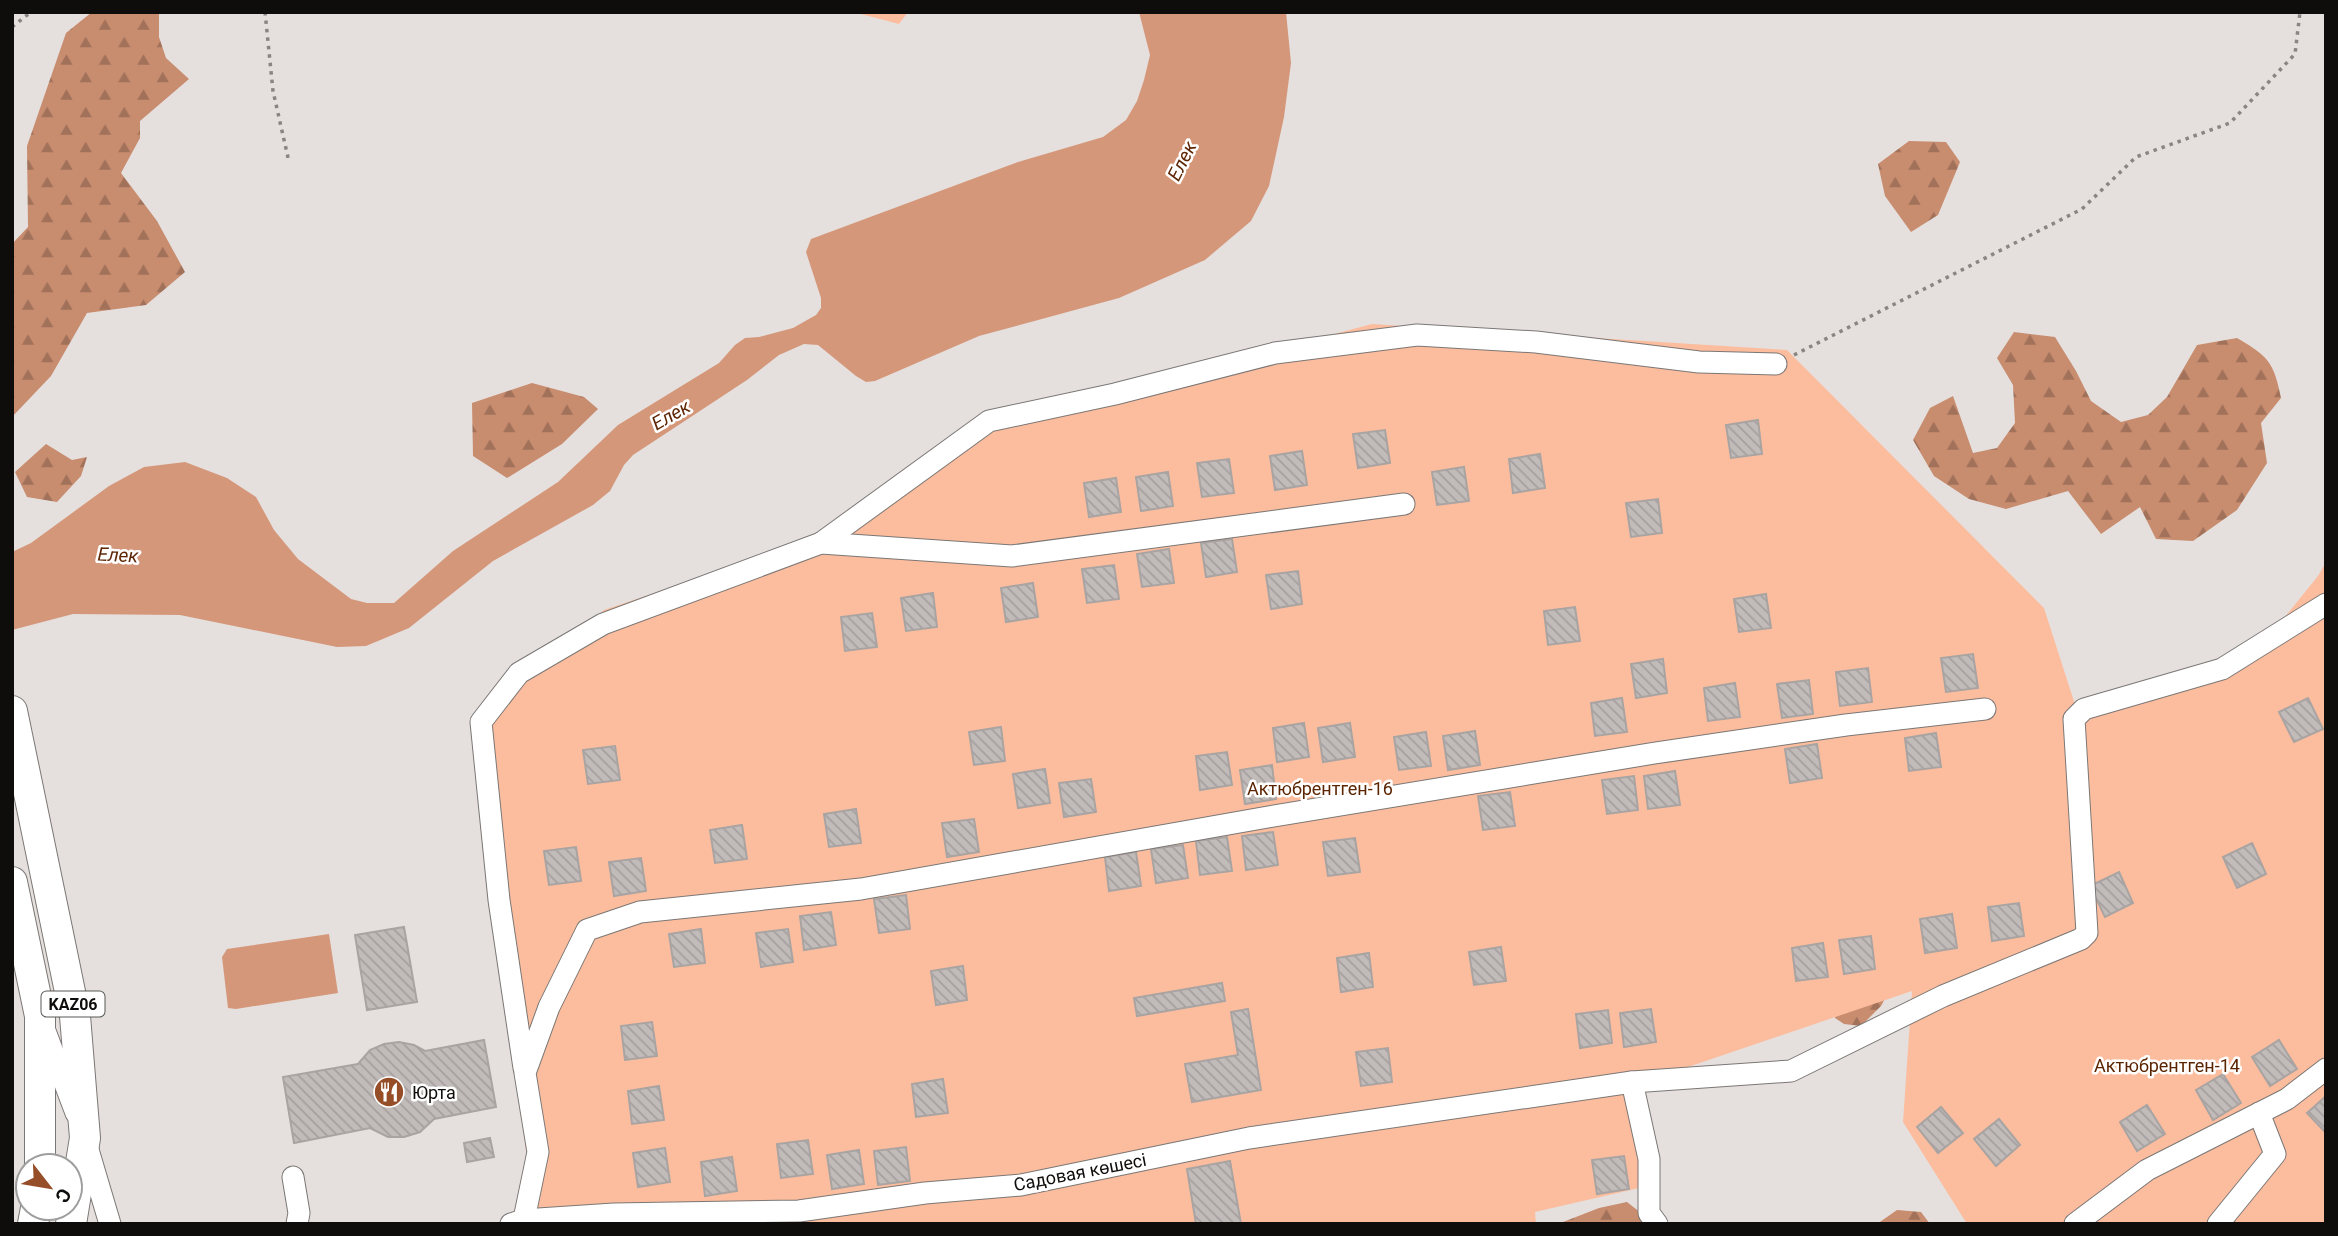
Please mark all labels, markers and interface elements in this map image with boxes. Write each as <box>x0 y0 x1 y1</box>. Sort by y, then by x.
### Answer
water label: Елек <box>1162 137 1202 184</box>
water label: Елек <box>648 394 695 435</box>
water label: Елек <box>97 542 140 568</box>
park label: Актюбрентген-16 <box>1247 778 1393 799</box>
road number: KАZ06 <box>42 992 104 1016</box>
park label: Актюбрентген-14 <box>2094 1055 2240 1076</box>
restaurant icon: Юрта <box>372 1075 406 1109</box>
place label: Юрта <box>412 1082 456 1103</box>
street label: Садовая көшесі <box>1012 1149 1148 1195</box>
north arrow <box>14 1152 84 1222</box>
text: С <box>50 1184 76 1207</box>

